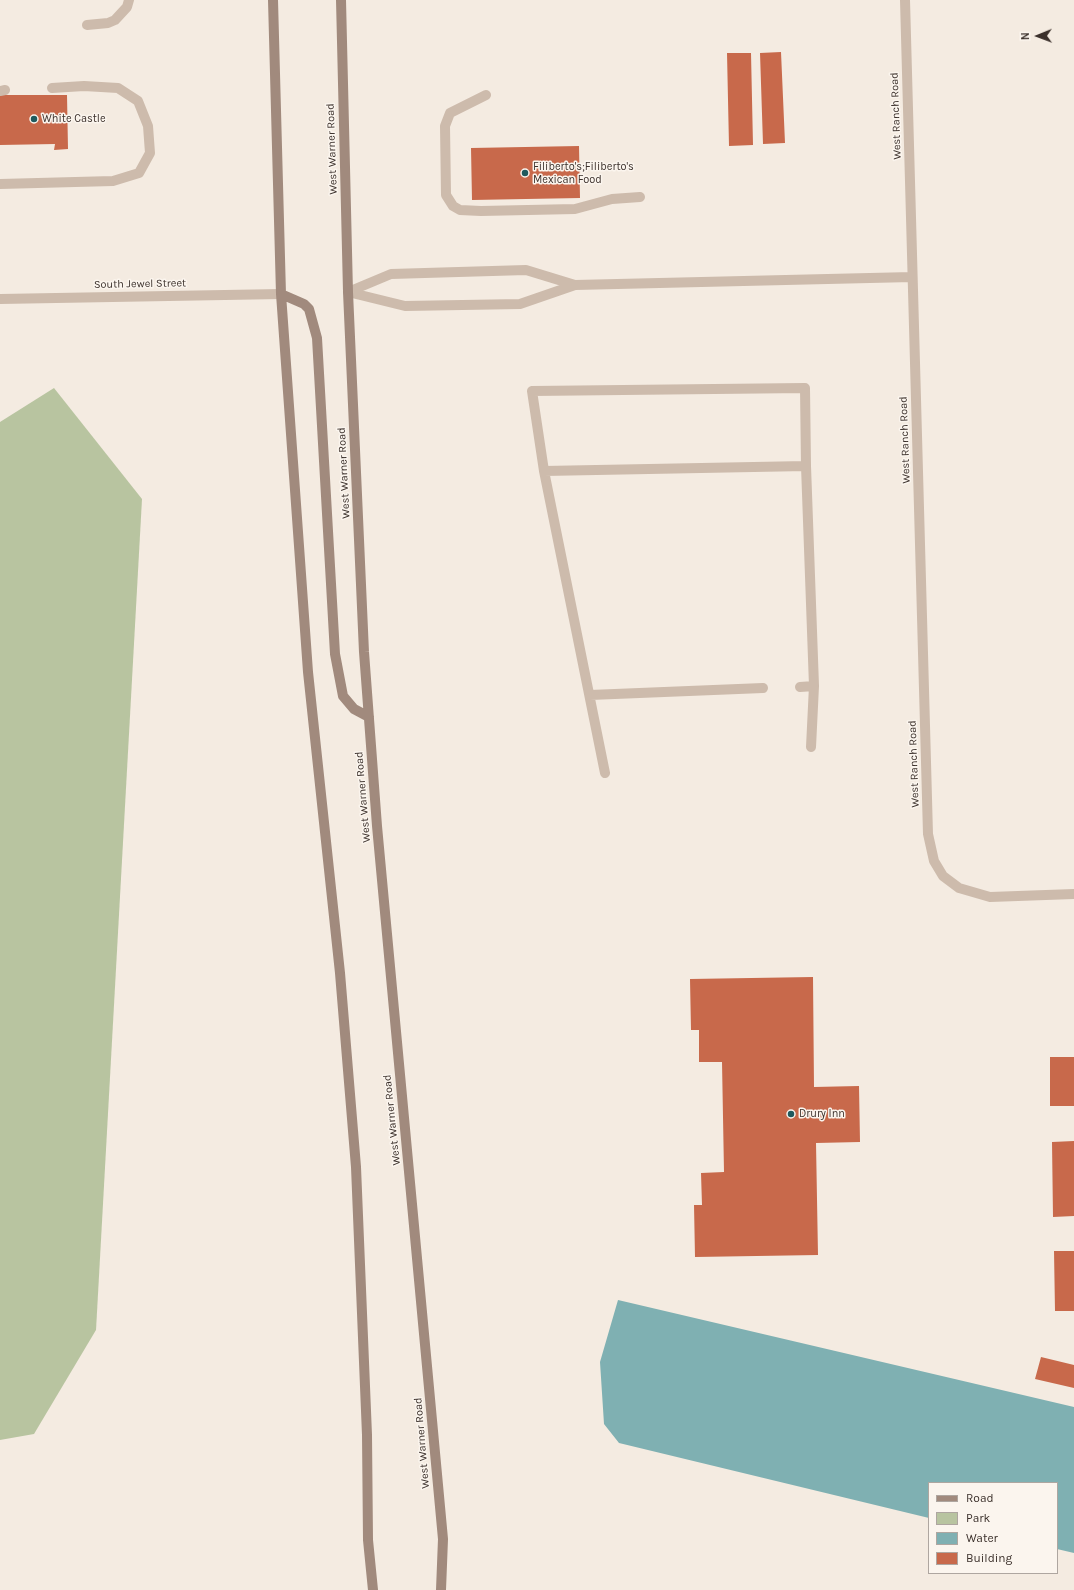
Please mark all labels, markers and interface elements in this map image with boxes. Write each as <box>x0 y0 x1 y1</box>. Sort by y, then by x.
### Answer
north arrow <box>1018 16 1058 56</box>
text: N <box>1019 32 1032 40</box>
street label: West Ranch Road <box>888 72 904 160</box>
street label: West Warner Road <box>324 103 340 195</box>
place label: White Castle <box>42 112 106 126</box>
marker: White Castle <box>29 114 39 124</box>
place label: Filiberto's;Filiberto's Mexican Food <box>533 160 634 186</box>
marker: Filiberto's;Filiberto's Mexican Food <box>520 168 530 178</box>
street label: South Jewel Street <box>94 277 186 291</box>
street label: West Ranch Road <box>897 396 913 484</box>
street label: West Warner Road <box>335 427 353 519</box>
street label: West Ranch Road <box>906 720 922 808</box>
street label: West Warner Road <box>352 751 374 843</box>
street label: West Warner Road <box>381 1074 403 1166</box>
place label: Drury Inn <box>799 1107 845 1121</box>
marker: Drury Inn <box>786 1109 796 1119</box>
street label: West Warner Road <box>411 1397 433 1489</box>
legend <box>928 1482 1058 1574</box>
text: Road <box>966 1491 994 1505</box>
text: Park <box>966 1511 990 1525</box>
text: Water <box>966 1531 998 1545</box>
text: Building <box>966 1551 1012 1565</box>

